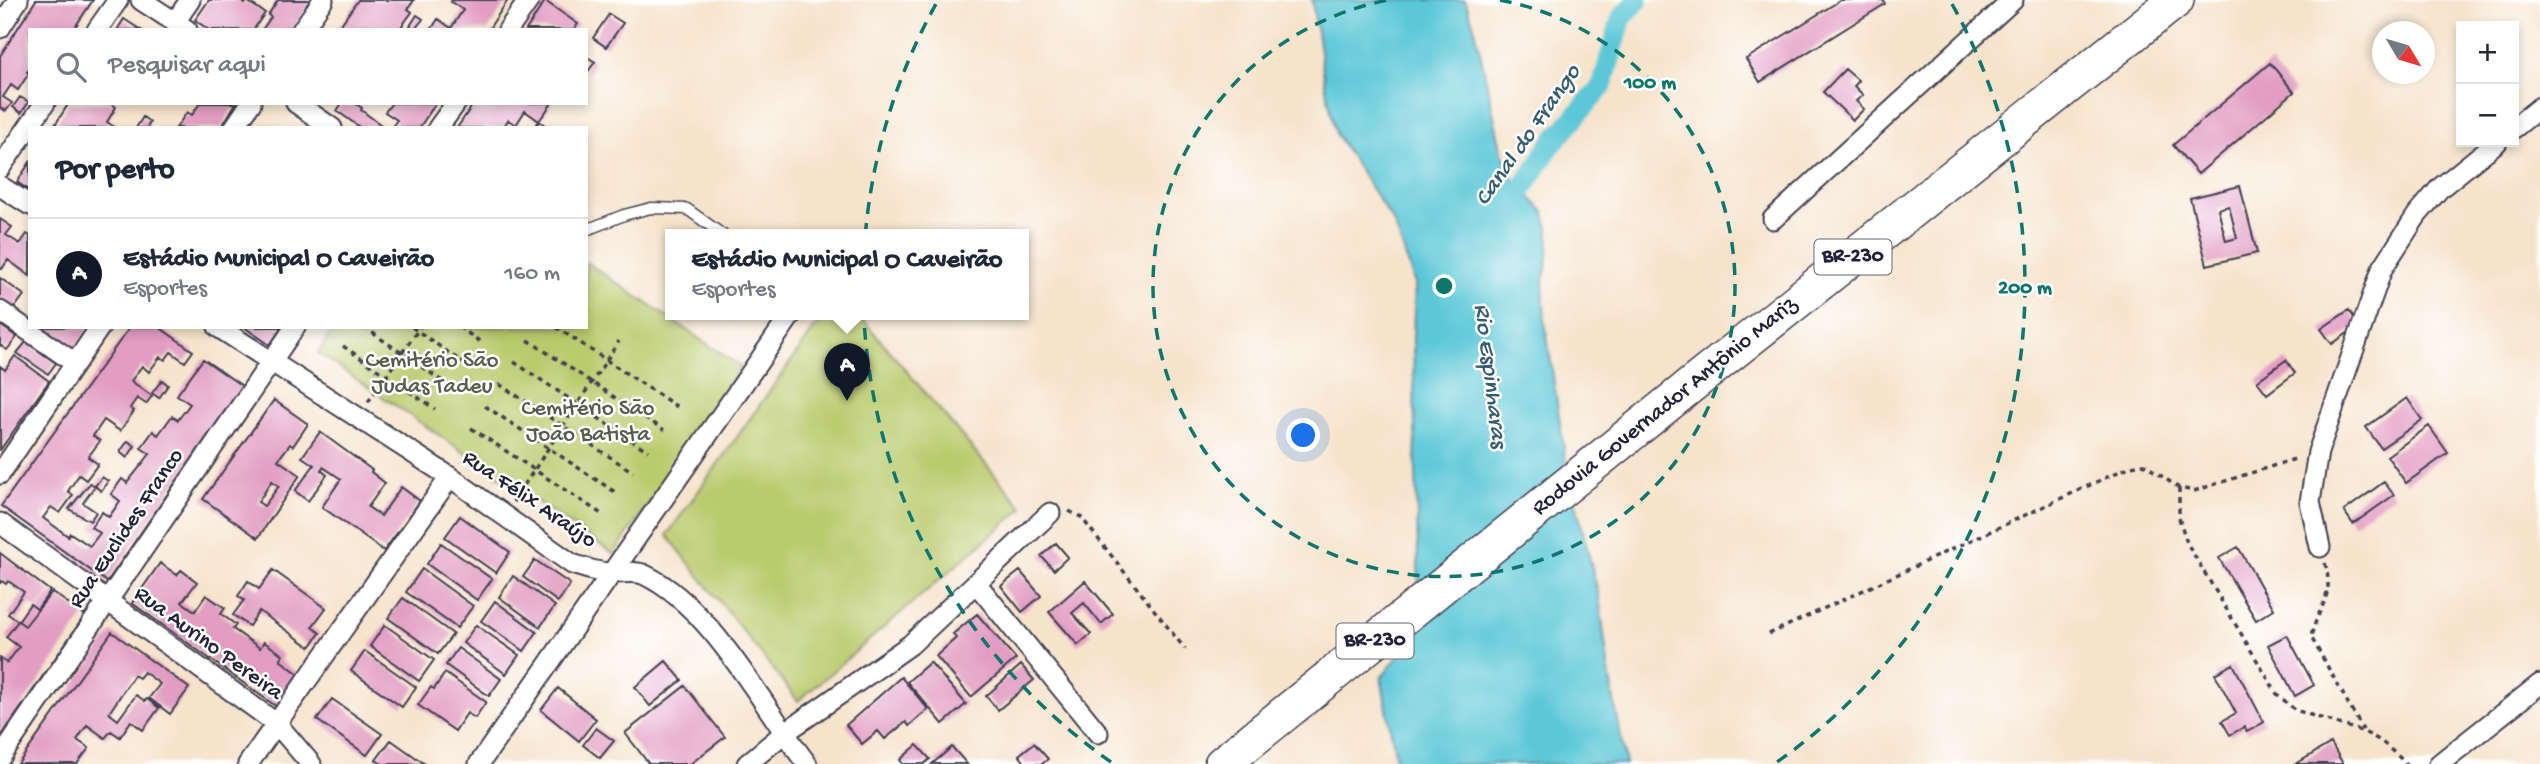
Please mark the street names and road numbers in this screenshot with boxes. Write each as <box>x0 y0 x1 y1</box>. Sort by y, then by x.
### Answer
road number: BR-230 <box>1814 240 1892 274</box>
street label: Rodovia Governador Antônio Mariz <box>1527 291 1804 522</box>
street label: Rua Euclides Franco <box>64 444 190 614</box>
street label: Rua Félix Araújo <box>457 445 601 555</box>
street label: Rua Aurino Pereira <box>128 581 289 708</box>
road number: BR-230 <box>1336 624 1414 658</box>

